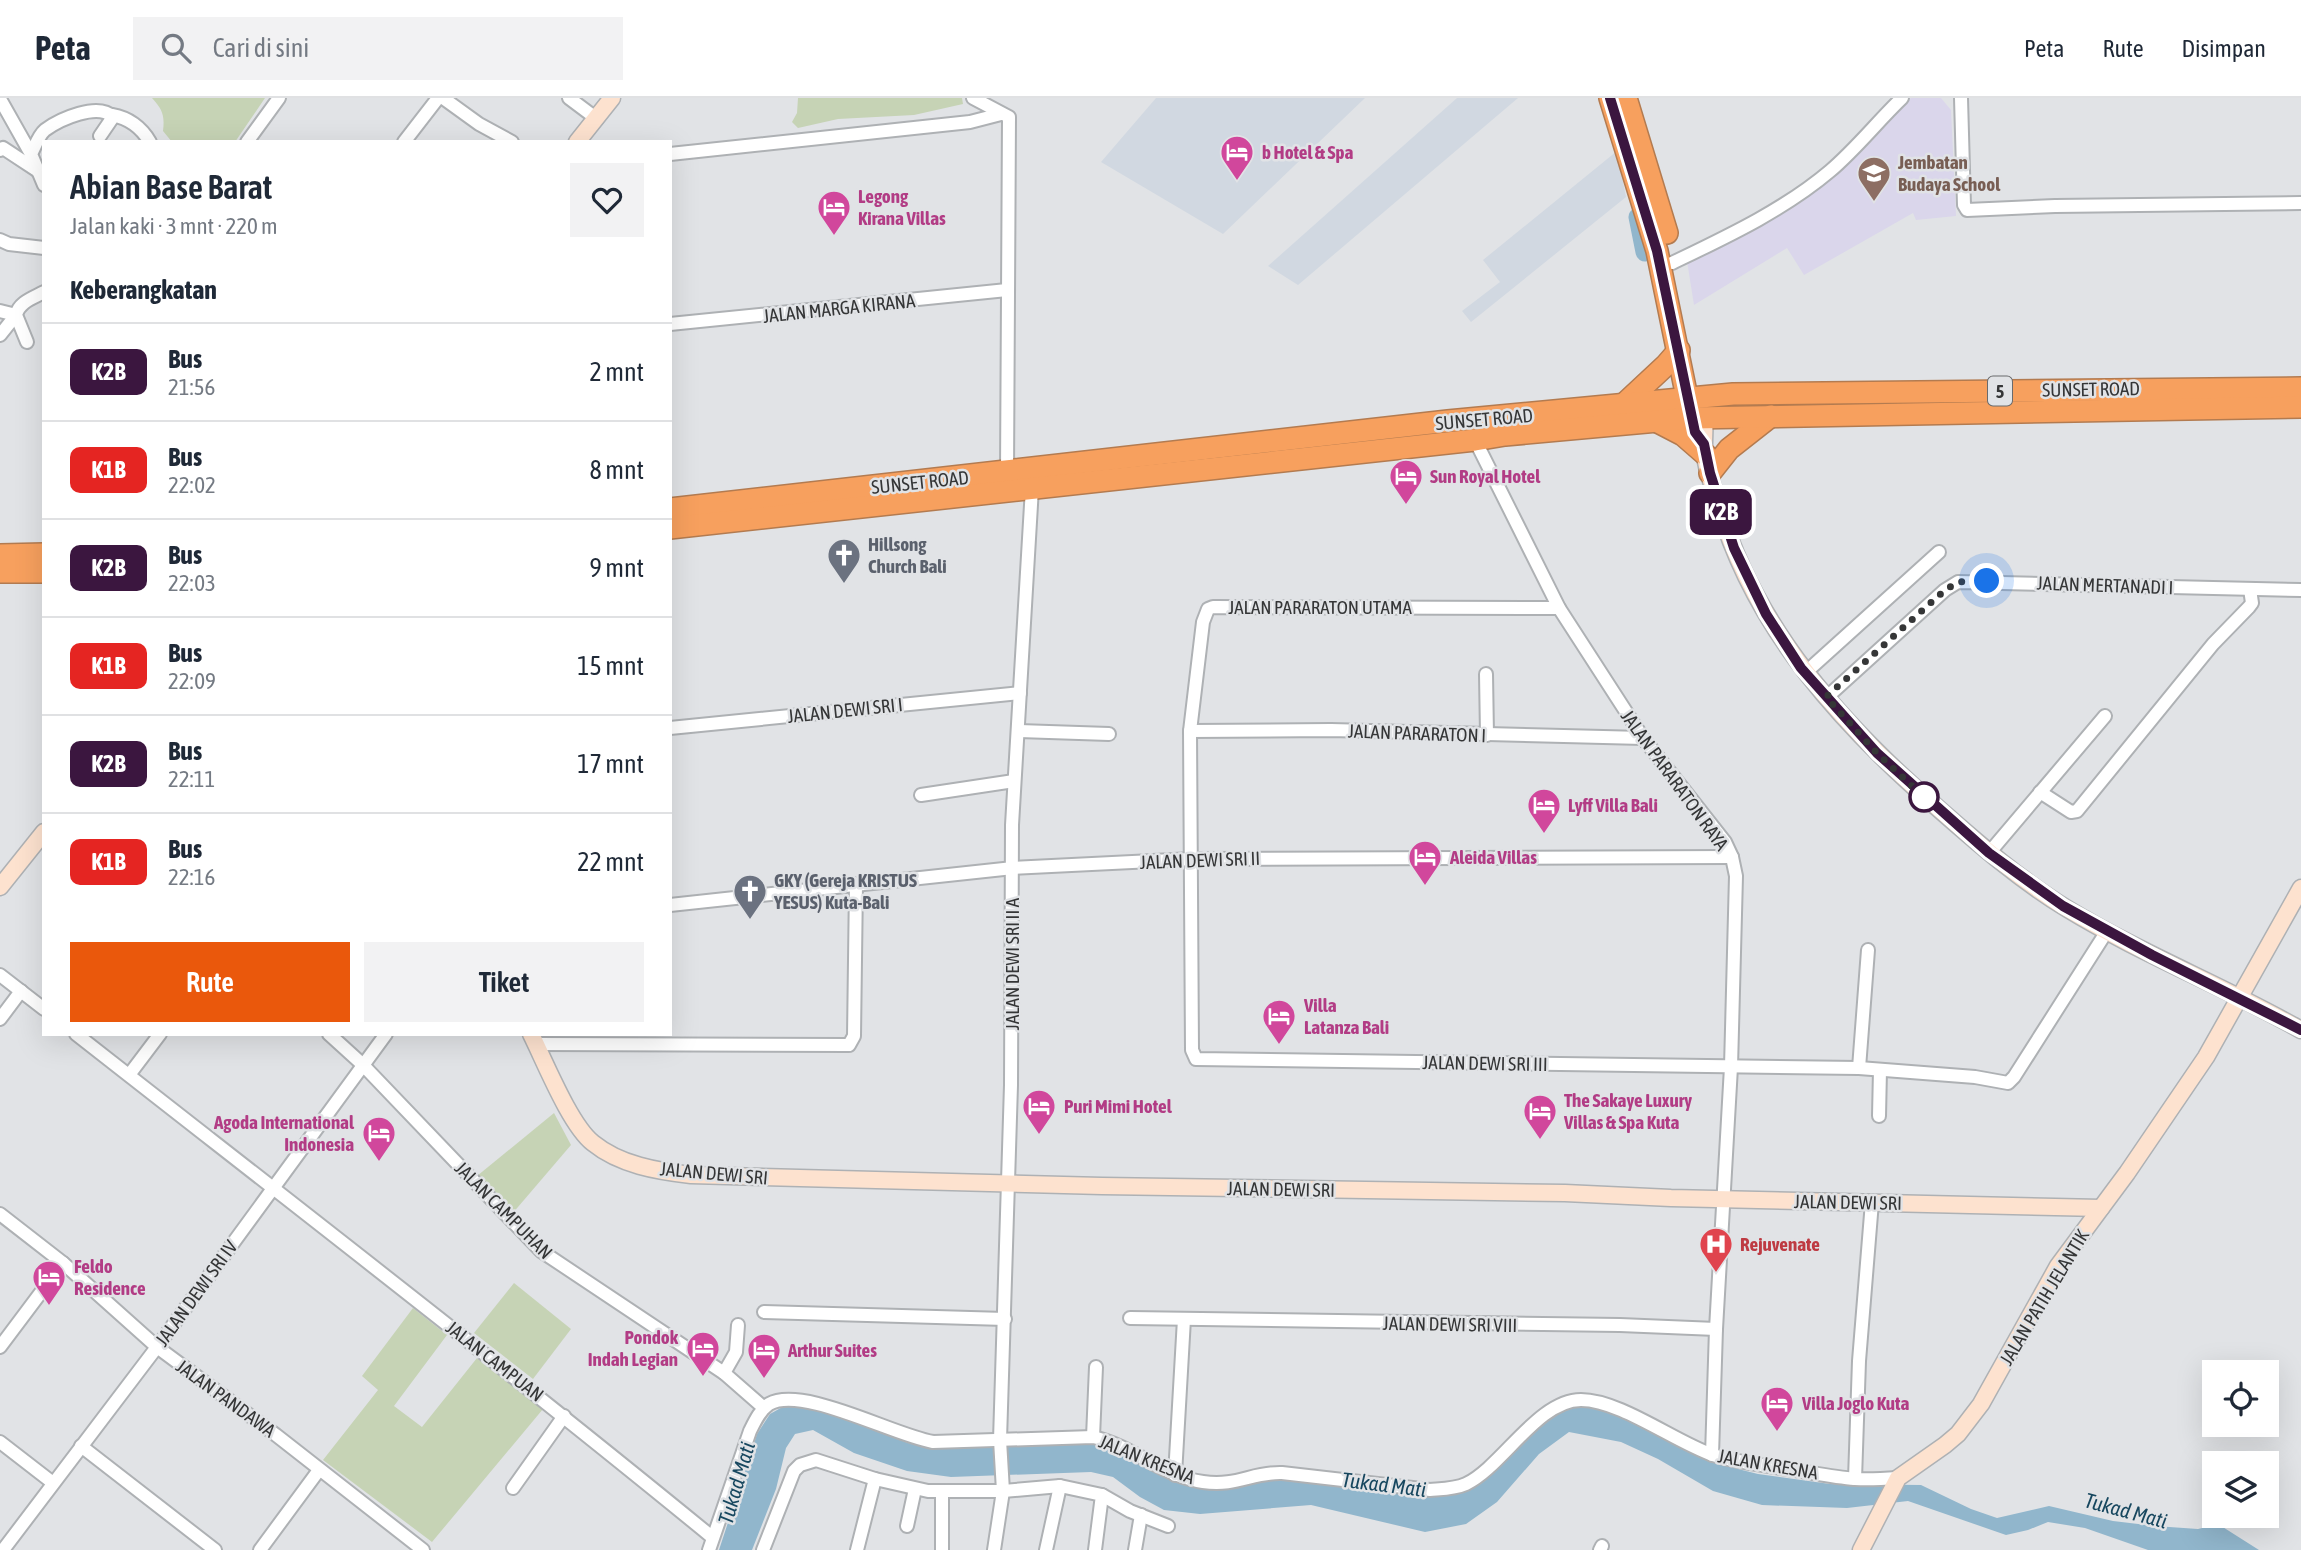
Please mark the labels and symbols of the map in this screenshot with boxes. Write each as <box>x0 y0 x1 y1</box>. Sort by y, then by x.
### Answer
hotel icon: b Hotel & Spa <box>1218 133 1256 182</box>
place label: b Hotel & Spa <box>1262 141 1354 163</box>
place label: Jembatan Budaya School <box>1897 151 2001 195</box>
school or university icon: Jembatan Budaya School <box>1855 154 1893 203</box>
place label: Legong Kirana Villas <box>858 185 946 229</box>
hotel icon: Legong Kirana Villas <box>815 188 853 237</box>
street label: JALAN MARGA KIRANA <box>762 289 917 327</box>
road number: 5 <box>1988 376 2012 405</box>
street label: SUNSET ROAD <box>2042 377 2140 401</box>
street label: SUNSET ROAD <box>1434 404 1534 434</box>
hotel icon: Sun Royal Hotel <box>1387 457 1425 506</box>
place label: Sun Royal Hotel <box>1430 465 1541 487</box>
street label: SUNSET ROAD <box>870 466 970 498</box>
line badge: K2B <box>1681 489 1761 535</box>
place label: Hillsong Church Bali <box>868 533 947 577</box>
church icon: Hillsong Church Bali <box>825 536 863 585</box>
your location <box>1969 563 2004 598</box>
street label: JALAN MERTANADI I <box>2036 572 2174 598</box>
street label: JALAN PARARATON UTAMA <box>1228 596 1412 618</box>
street label: JALAN DEWI SRI I <box>786 693 904 727</box>
street label: JALAN PARARATON RAYA <box>1617 706 1734 855</box>
street label: JALAN PARARATON I <box>1348 720 1486 746</box>
unlabelled marker <box>1909 782 1939 812</box>
hotel icon: Lyff Villa Bali <box>1525 786 1563 835</box>
place label: Lyff Villa Bali <box>1568 794 1658 816</box>
hotel icon: Aleida Villas <box>1406 838 1444 887</box>
place label: Aleida Villas <box>1449 846 1537 868</box>
street label: JALAN DEWI SRI II <box>1139 847 1261 873</box>
place label: GKY (Gereja KRISTUS YESUS) Kuta-Bali <box>773 869 917 913</box>
church icon: GKY (Gereja KRISTUS YESUS) Kuta-Bali <box>731 872 769 921</box>
street label: JALAN DEWI SRI II A <box>1001 897 1023 1030</box>
place label: Villa Latanza Bali <box>1303 994 1389 1038</box>
hotel icon: Villa Latanza Bali <box>1260 997 1298 1046</box>
street label: JALAN DEWI SRI III <box>1422 1051 1548 1075</box>
hotel icon: Puri Mimi Hotel <box>1020 1087 1058 1136</box>
place label: The Sakaye Luxury Villas & Spa Kuta <box>1563 1089 1692 1133</box>
hotel icon: The Sakaye Luxury Villas & Spa Kuta <box>1521 1092 1559 1141</box>
place label: Puri Mimi Hotel <box>1064 1095 1173 1117</box>
place label: Agoda International Indonesia <box>213 1111 355 1155</box>
hotel icon: Agoda International Indonesia <box>360 1114 398 1163</box>
street label: JALAN CAMPUHAN <box>451 1157 557 1263</box>
street label: JALAN DEWI SRI <box>659 1157 769 1189</box>
street label: JALAN DEWI SRI <box>1227 1177 1335 1201</box>
street label: JALAN DEWI SRI <box>1794 1190 1902 1214</box>
hospital icon: Rejuvenate <box>1697 1225 1735 1274</box>
street label: JALAN PATIH JELANTIK <box>1995 1225 2094 1369</box>
place label: Rejuvenate <box>1740 1233 1820 1255</box>
street label: JALAN DEWI SRI IV <box>150 1235 242 1350</box>
place label: Feldo Residence <box>74 1255 146 1299</box>
hotel icon: Feldo Residence <box>30 1258 68 1307</box>
street label: JALAN DEWI SRI VIII <box>1383 1312 1517 1336</box>
street label: JALAN CAMPUAN <box>442 1316 548 1406</box>
place label: Pondok Indah Legian <box>588 1326 679 1370</box>
hotel icon: Pondok Indah Legian <box>684 1329 722 1378</box>
hotel icon: Arthur Suites <box>745 1331 783 1380</box>
place label: Arthur Suites <box>787 1339 877 1361</box>
street label: JALAN PANDAWA <box>172 1355 280 1442</box>
hotel icon: Villa Joglo Kuta <box>1758 1384 1796 1433</box>
place label: Villa Joglo Kuta <box>1801 1392 1910 1414</box>
street label: JALAN KRESNA <box>1096 1430 1199 1488</box>
water label: Tukad Mati <box>713 1439 759 1527</box>
street label: JALAN KRESNA <box>1716 1444 1820 1484</box>
water label: Tukad Mati <box>1341 1467 1428 1501</box>
water label: Tukad Mati <box>2082 1487 2170 1533</box>

